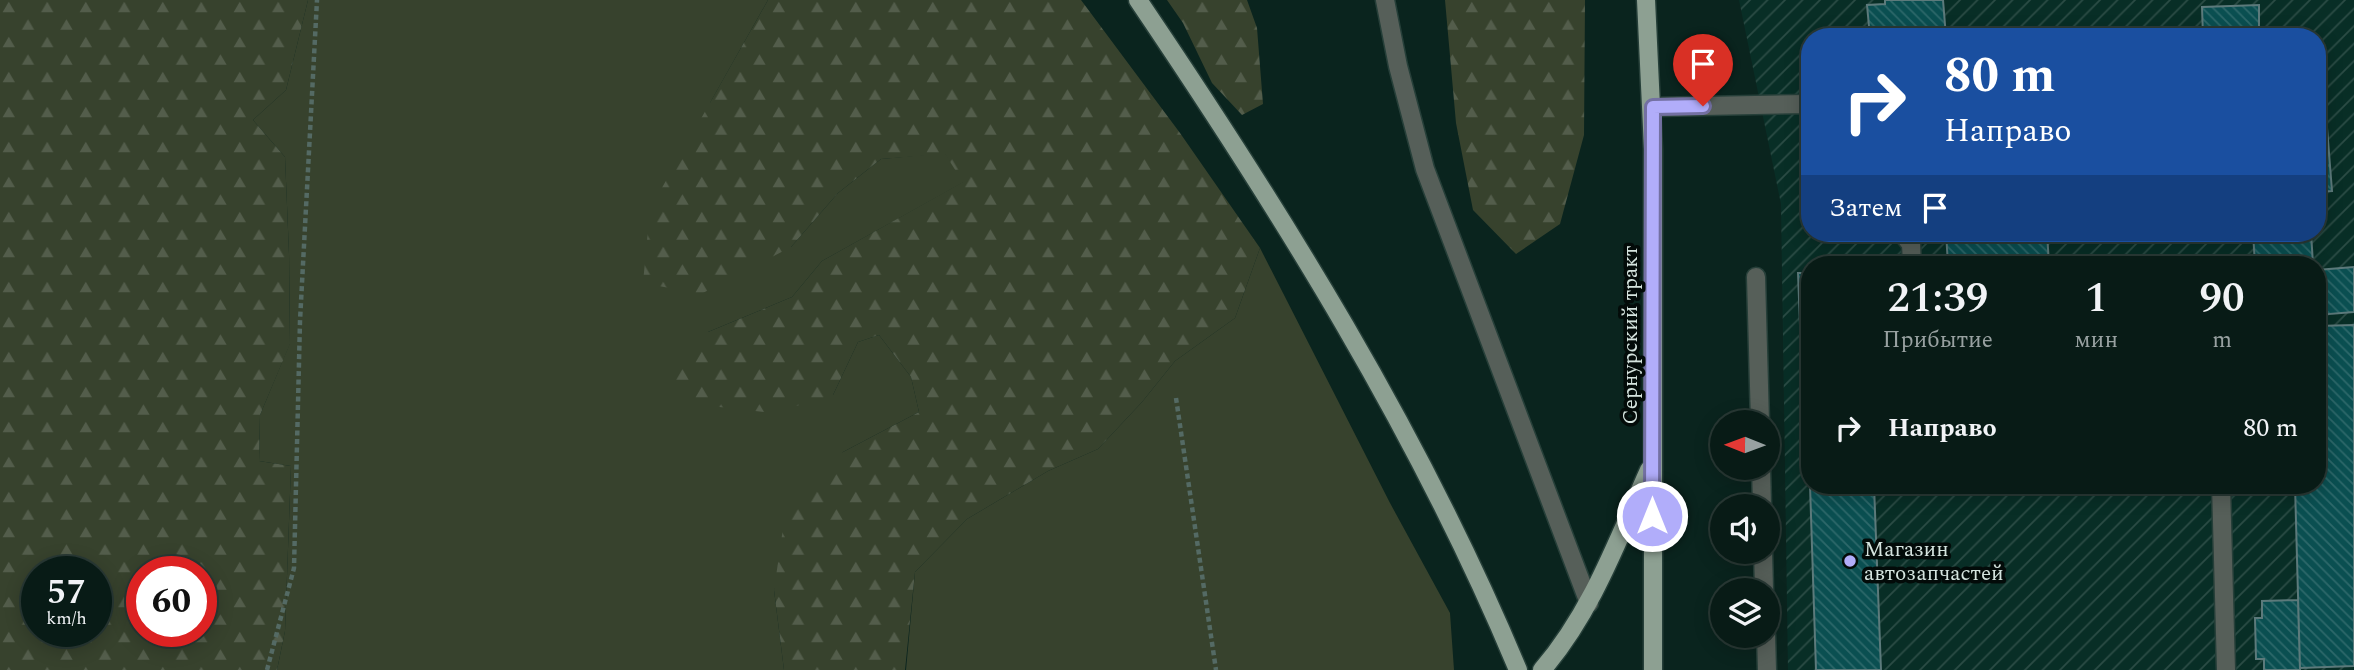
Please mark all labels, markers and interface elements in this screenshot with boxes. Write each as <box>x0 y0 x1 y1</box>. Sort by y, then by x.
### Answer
pin <box>1673 34 1733 106</box>
text: 80 m <box>1944 39 2055 114</box>
icon: arrive <box>1684 45 1722 83</box>
icon: right <box>1829 56 1920 147</box>
text: Направо <box>1944 107 2071 156</box>
text: Затем <box>1829 188 1902 228</box>
icon: arrive <box>1916 189 1954 227</box>
street label: Сернурский тракт <box>1615 246 1647 424</box>
text: 21:39 <box>1887 267 1988 330</box>
text: 1 <box>2085 267 2107 330</box>
text: 90 <box>2200 267 2245 330</box>
text: Прибытие <box>1882 323 1993 358</box>
text: мин <box>2074 323 2118 358</box>
text: m <box>2212 323 2232 358</box>
text: Направо <box>1888 408 1997 448</box>
text: 80 m <box>2243 408 2298 448</box>
icon: right <box>1829 409 1867 447</box>
north arrow <box>1710 410 1780 480</box>
map controls <box>1710 410 1780 648</box>
position arrow <box>1615 479 1689 553</box>
button: sound <box>1710 494 1780 564</box>
place label: Магазин автозапчастей <box>1864 534 2004 590</box>
marker: Магазин автозапчастей <box>1842 553 1858 569</box>
speed limit sign: 60 <box>126 556 217 647</box>
text: 57 <box>47 566 86 619</box>
button: layers <box>1710 578 1780 648</box>
text: km/h <box>46 605 87 632</box>

